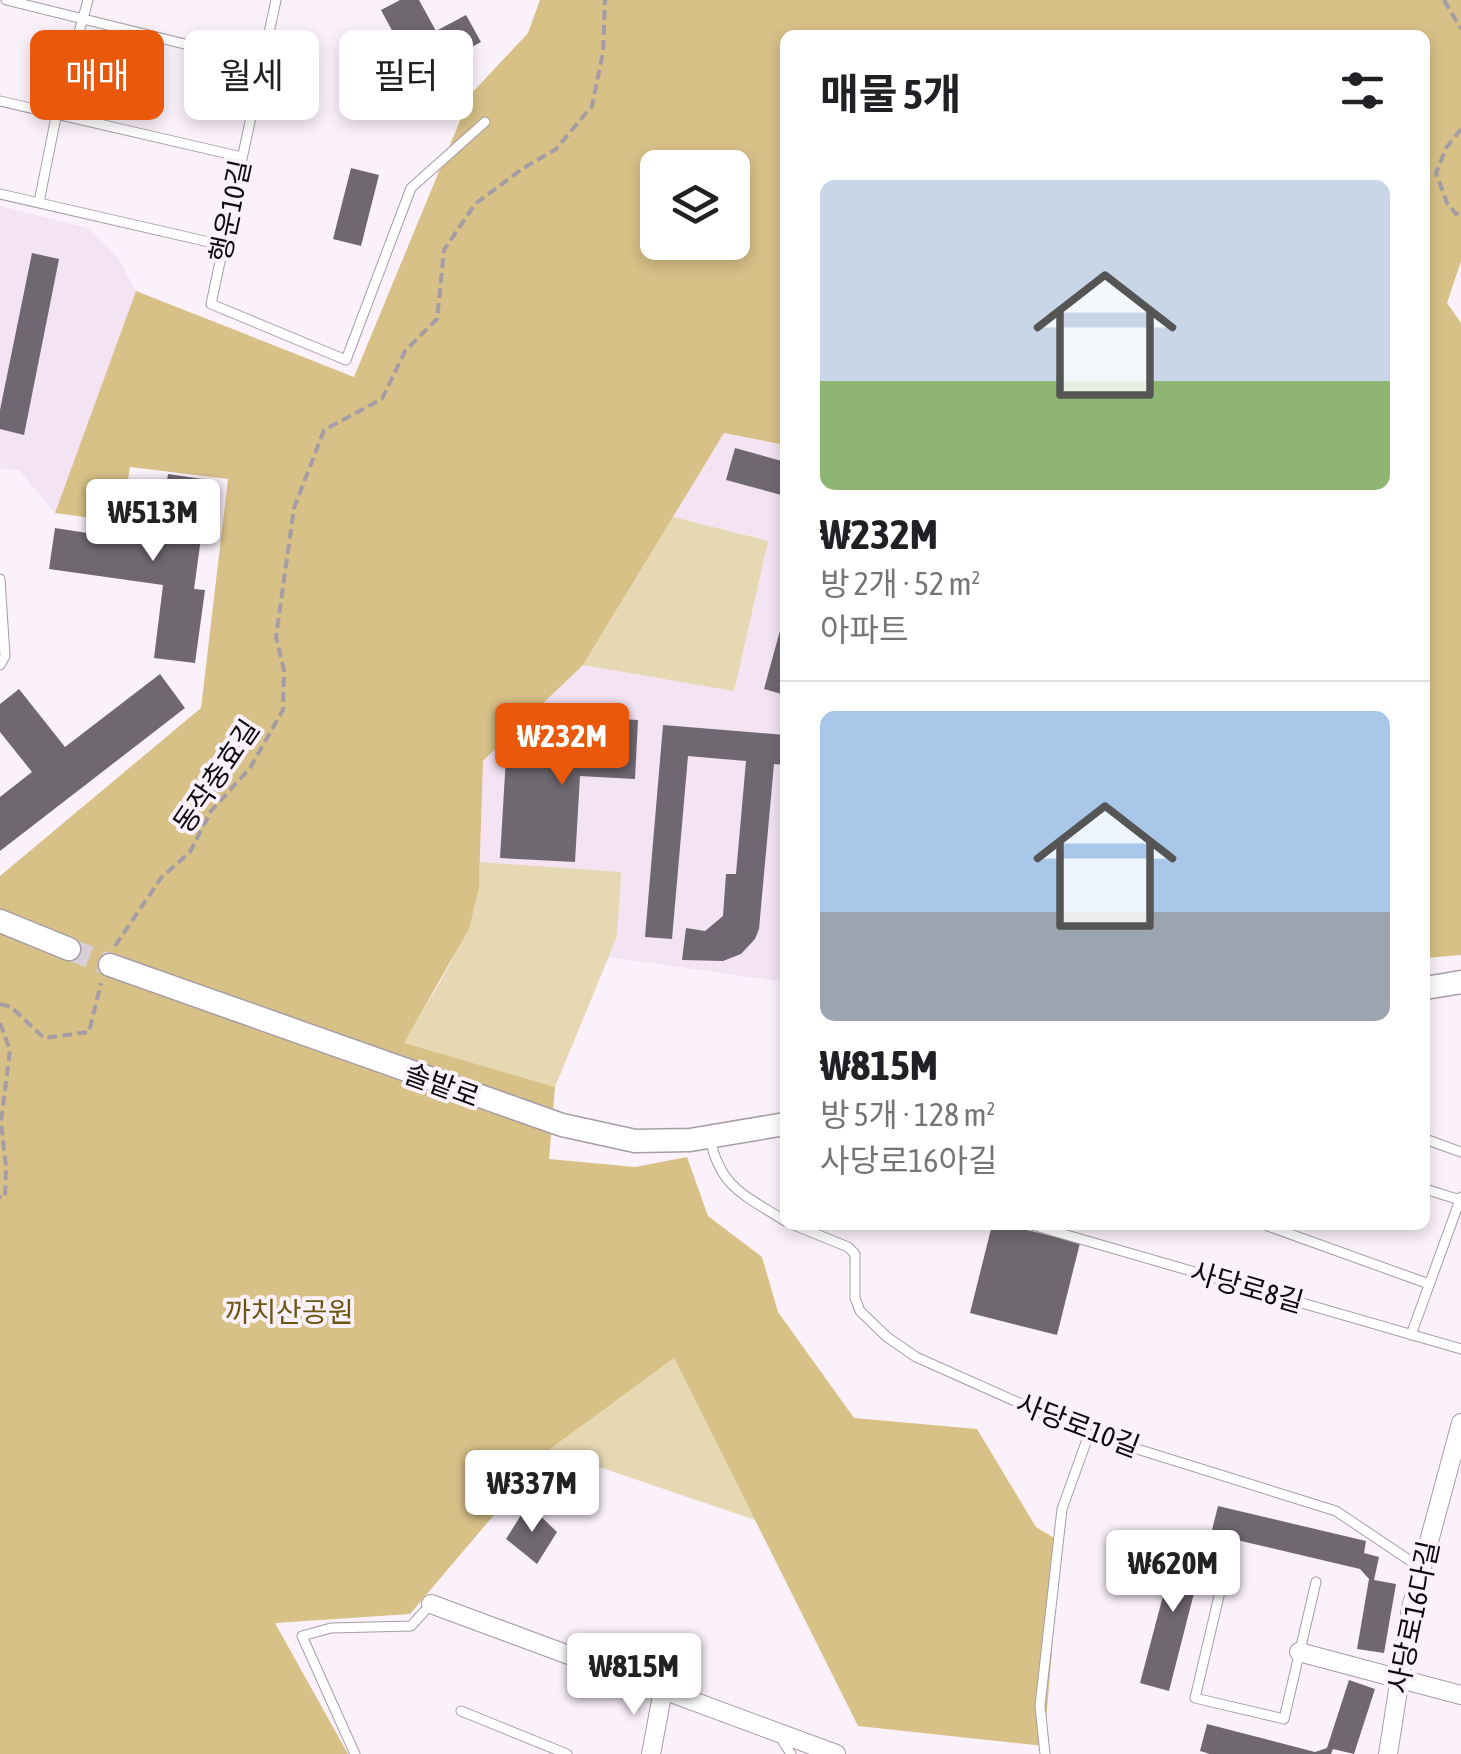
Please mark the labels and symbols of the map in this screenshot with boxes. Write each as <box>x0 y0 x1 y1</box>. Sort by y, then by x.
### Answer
street label: 행운10길 <box>204 157 256 265</box>
pin: ₩513M <box>83 479 223 564</box>
pin: ₩232M <box>492 703 632 788</box>
street label: 동작충효길 <box>167 714 265 838</box>
street label: 솔밭로 <box>400 1057 484 1113</box>
street label: 사당로8길 <box>1187 1256 1307 1318</box>
park label: 까치산공원 <box>225 1296 353 1328</box>
street label: 사당로10길 <box>1012 1387 1144 1463</box>
pin: ₩337M <box>462 1450 602 1535</box>
pin: ₩620M <box>1103 1530 1243 1615</box>
street label: 사당로16다길 <box>1381 1538 1445 1696</box>
pin: ₩815M <box>564 1633 704 1718</box>

